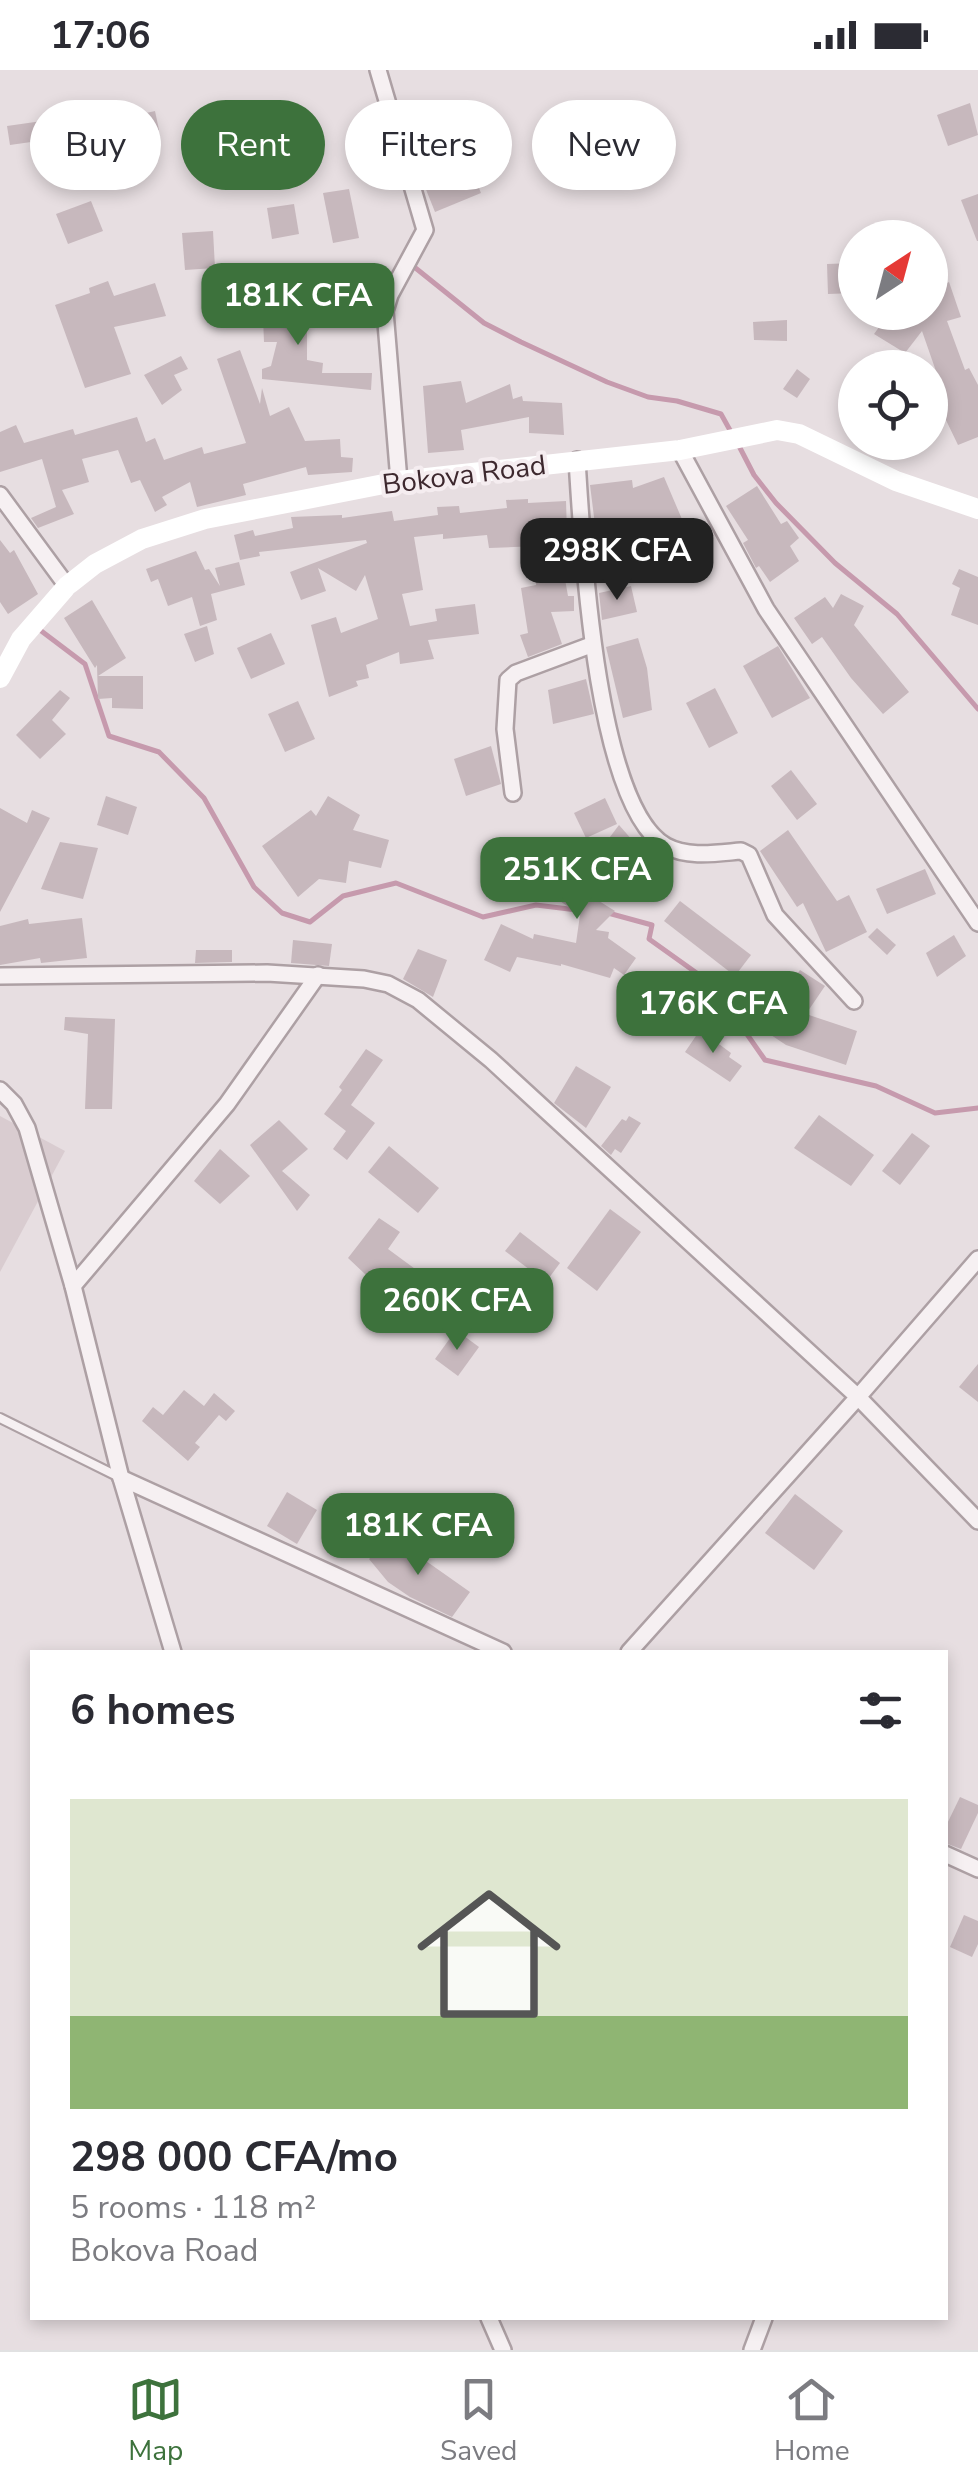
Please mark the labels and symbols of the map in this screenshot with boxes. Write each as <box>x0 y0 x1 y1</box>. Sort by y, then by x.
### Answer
north arrow <box>838 220 948 330</box>
pin: 181K CFA <box>195 263 401 348</box>
street label: Bokova Road <box>380 446 548 504</box>
pin: 298K CFA <box>514 518 720 603</box>
pin: 251K CFA <box>474 837 680 922</box>
pin: 176K CFA <box>610 971 816 1056</box>
pin: 260K CFA <box>354 1268 560 1353</box>
pin: 181K CFA <box>315 1493 521 1578</box>

